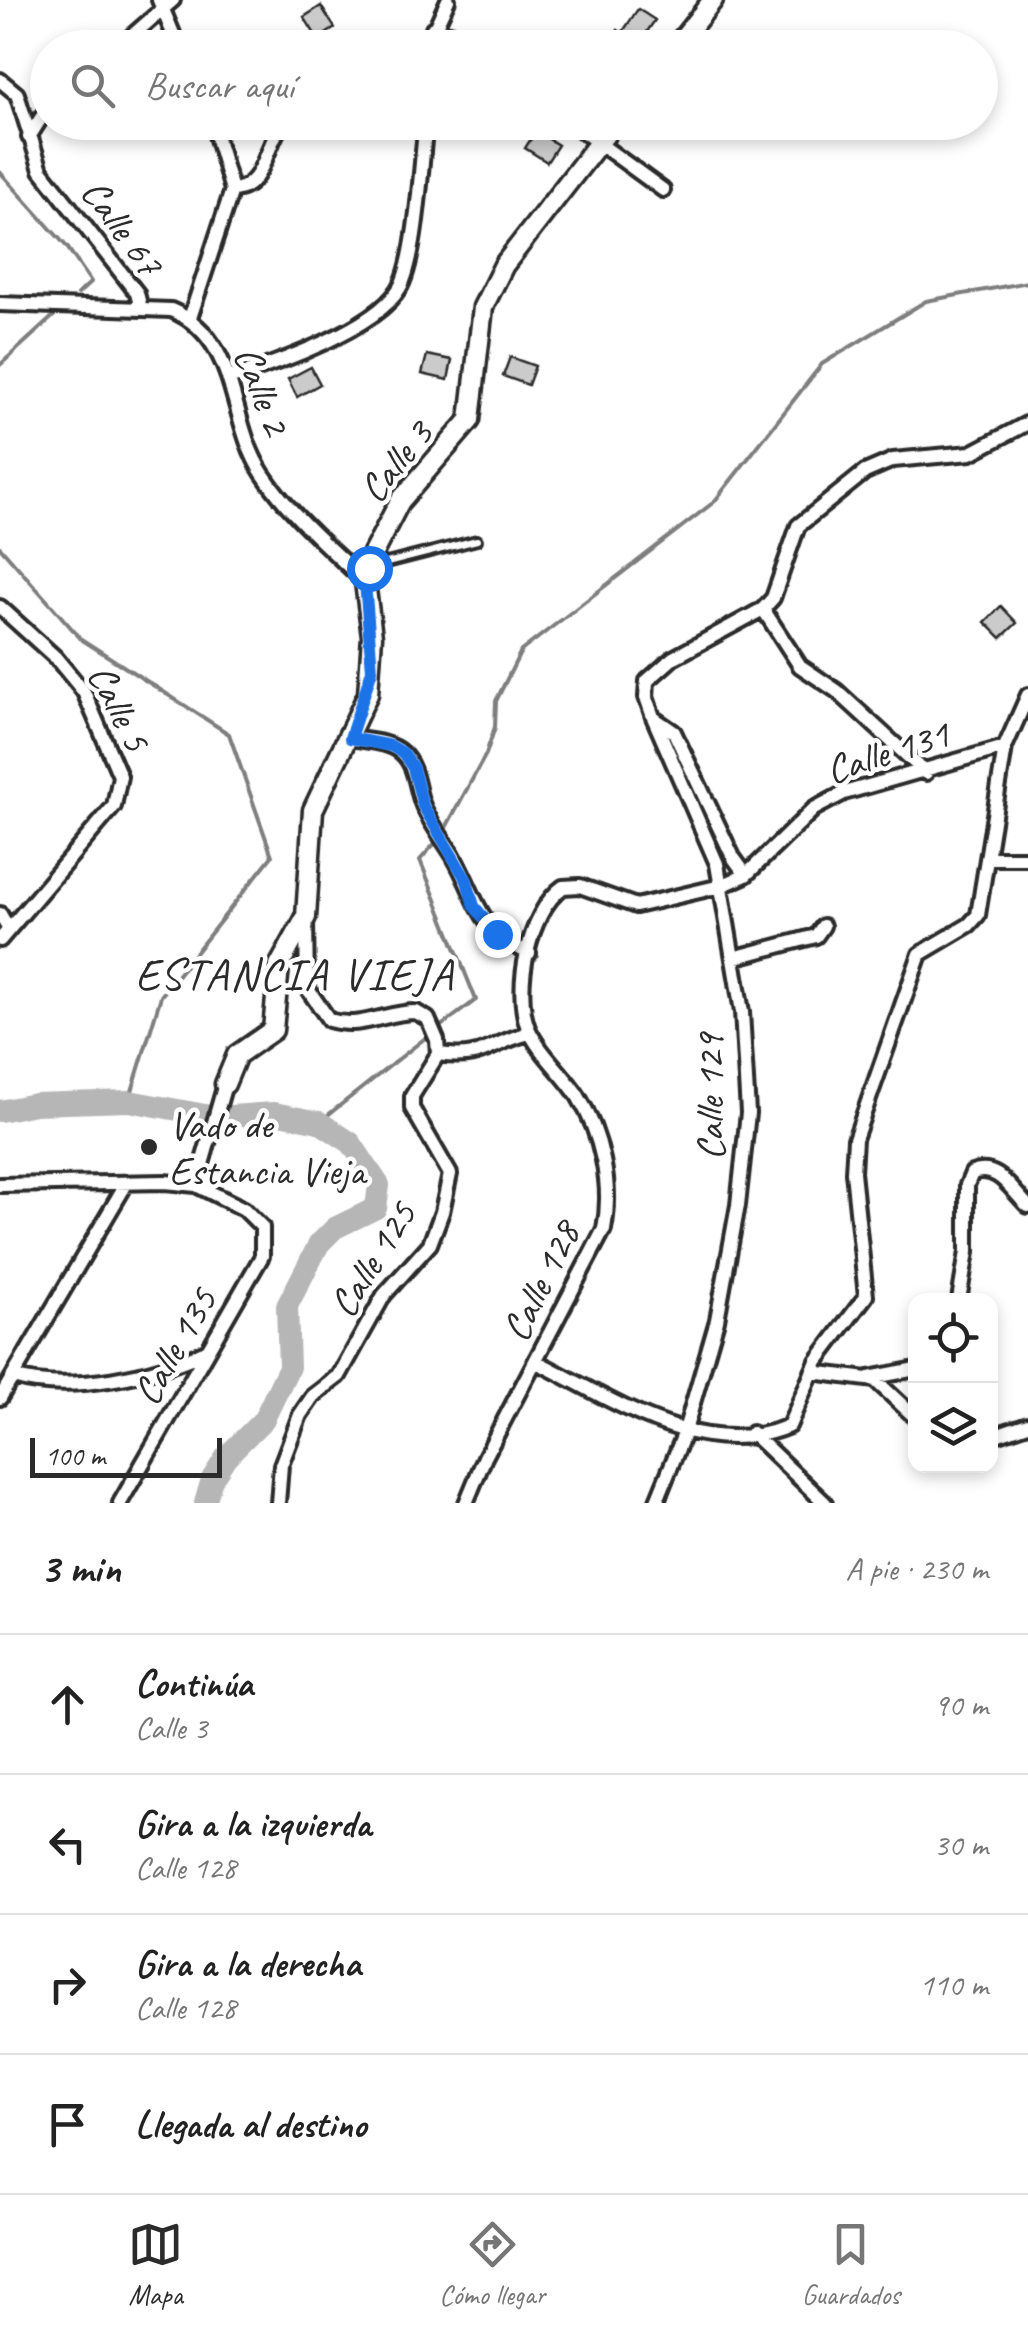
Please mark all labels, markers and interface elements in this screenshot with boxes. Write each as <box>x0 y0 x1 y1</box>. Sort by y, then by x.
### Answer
search box <box>30 30 998 140</box>
icon: search <box>65 58 120 113</box>
text: Buscar aquí <box>145 62 294 109</box>
street label: Calle 67 <box>70 169 175 288</box>
street label: Calle 2 <box>222 339 303 444</box>
street label: Calle 3 <box>348 408 446 513</box>
route start <box>347 546 393 592</box>
street label: Calle 5 <box>76 656 163 761</box>
street label: Calle 131 <box>819 708 957 795</box>
route end <box>475 912 521 958</box>
district label: ESTANCIA VIEJA <box>135 946 455 1003</box>
street label: Calle 129 <box>685 1031 735 1160</box>
place label: Vado de Estancia Vieja <box>169 1100 369 1196</box>
marker: Vado de Estancia Vieja <box>138 1136 160 1158</box>
street label: Calle 125 <box>318 1191 429 1326</box>
street label: Calle 128 <box>491 1210 593 1349</box>
street label: Calle 135 <box>122 1277 229 1414</box>
map controls <box>908 1293 998 1473</box>
button: locate <box>908 1293 998 1383</box>
button: layers <box>908 1383 998 1473</box>
scale bar <box>30 1433 222 1478</box>
text: 100 m <box>45 1438 105 1473</box>
text: 3 min <box>40 1542 120 1595</box>
text: A pie · 230 m <box>845 1548 988 1589</box>
text: Continúa <box>135 1660 253 1707</box>
icon: ahead <box>40 1677 95 1732</box>
text: 90 m <box>934 1684 988 1725</box>
text: Calle 3 <box>135 1707 207 1748</box>
text: Gira a la izquierda <box>135 1800 371 1847</box>
icon: left <box>40 1817 95 1872</box>
text: 30 m <box>934 1824 988 1865</box>
text: Calle 128 <box>135 1847 236 1888</box>
text: Gira a la derecha <box>135 1940 361 1987</box>
icon: right <box>40 1957 95 2012</box>
text: 110 m <box>919 1964 988 2005</box>
text: Calle 128 <box>135 1987 236 2028</box>
icon: arrive <box>40 2097 95 2152</box>
text: Llegada al destino <box>135 2101 366 2148</box>
tab: Mapa <box>128 2217 183 2312</box>
tab: Cómo llegar <box>439 2217 545 2312</box>
tab: Guardados <box>802 2217 900 2312</box>

